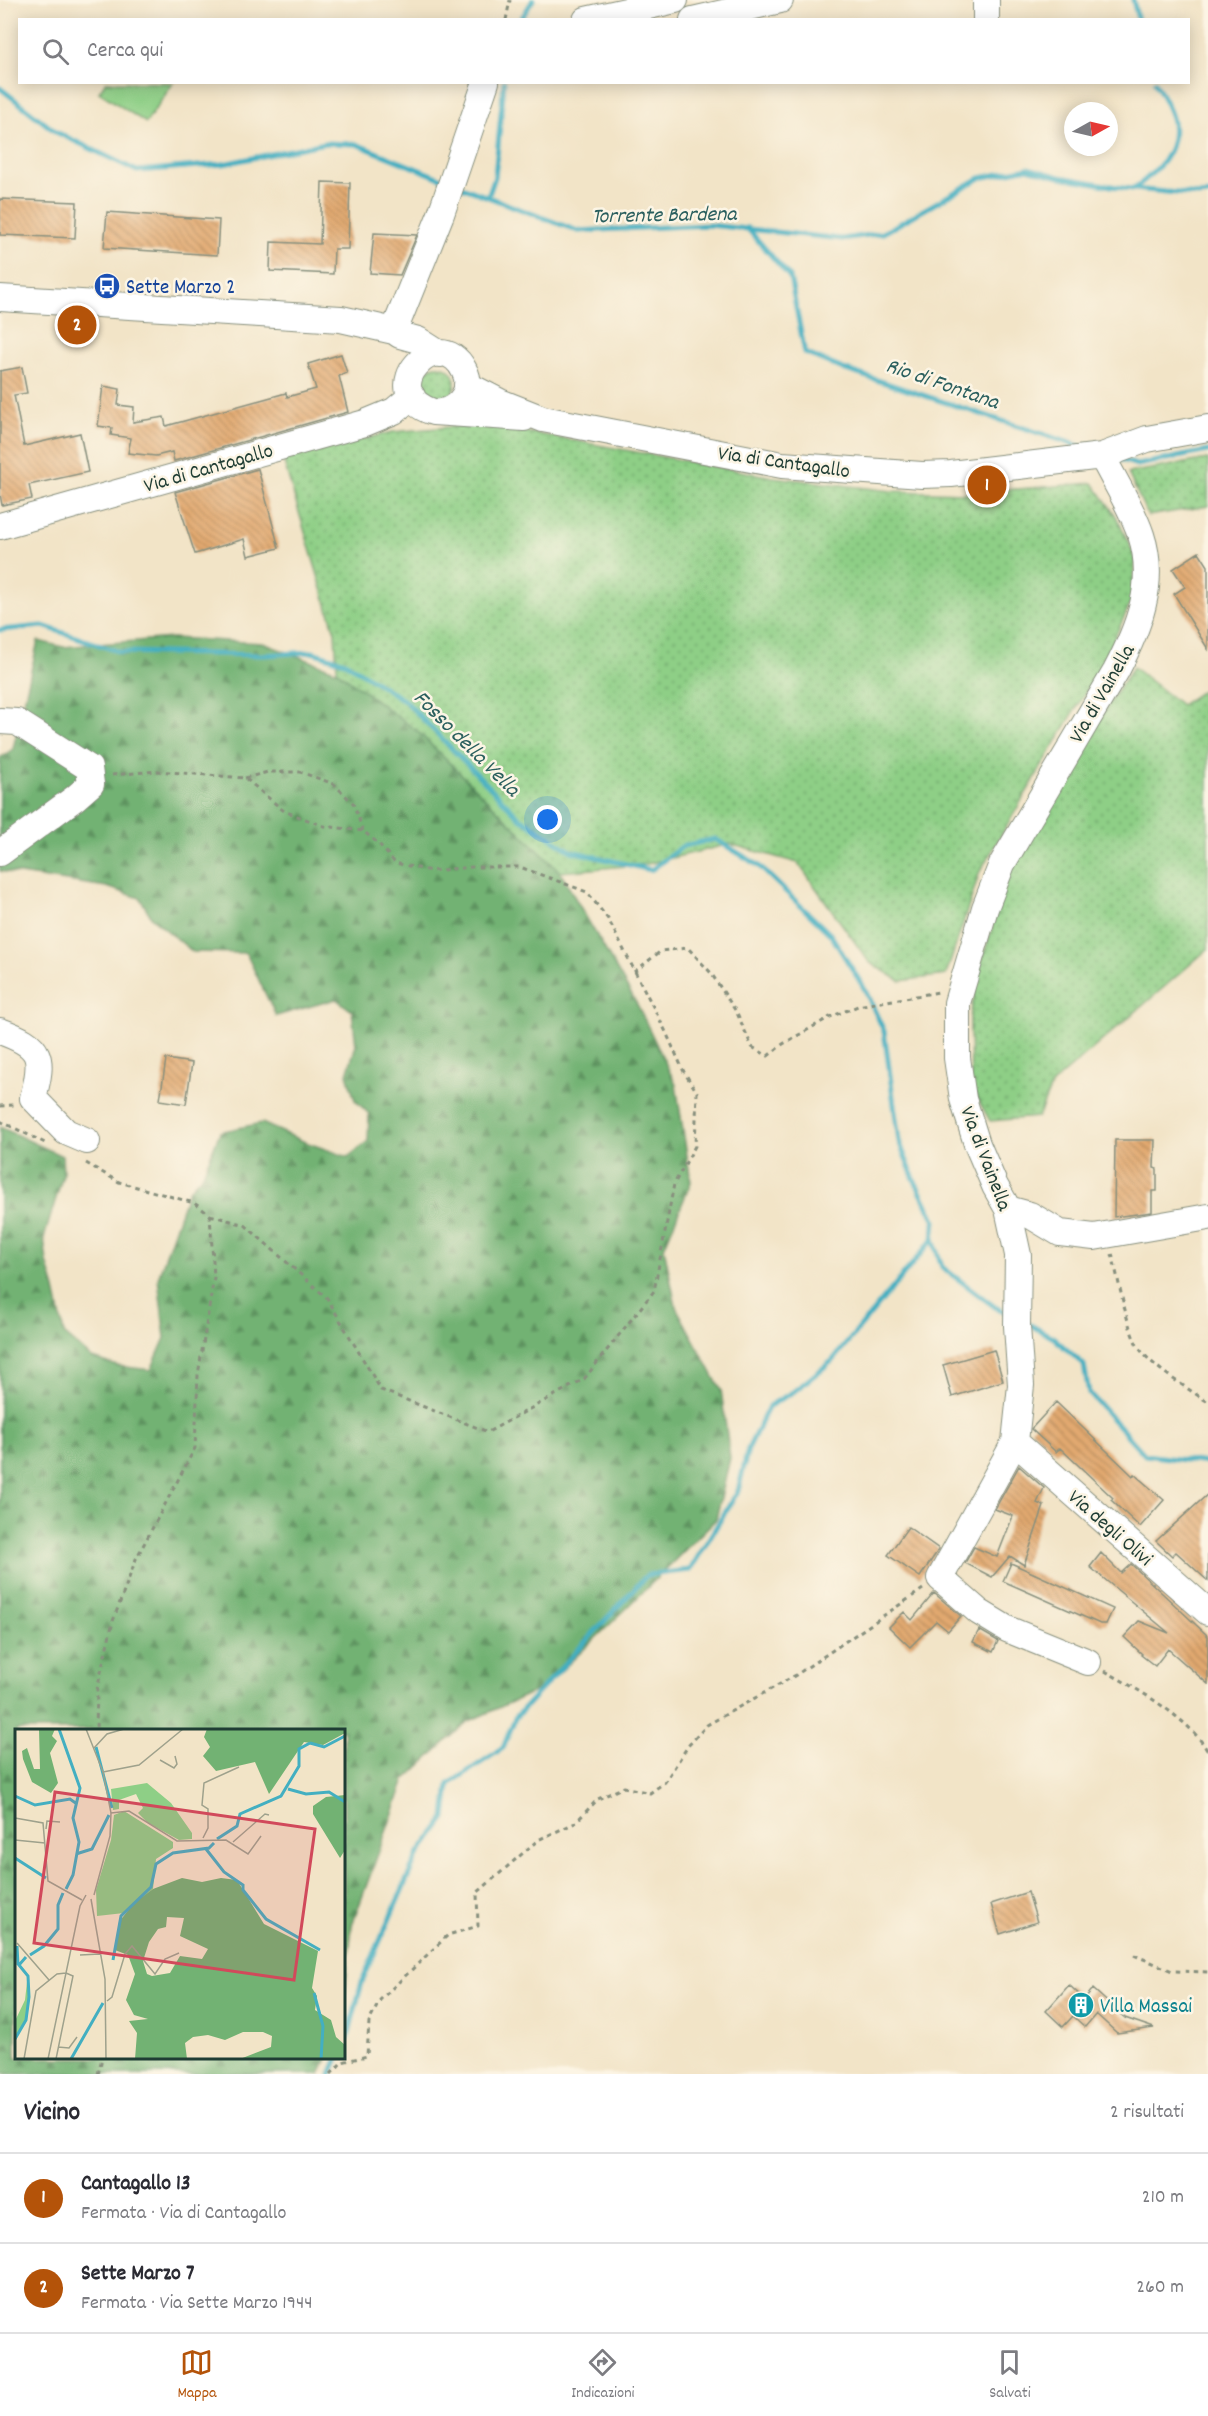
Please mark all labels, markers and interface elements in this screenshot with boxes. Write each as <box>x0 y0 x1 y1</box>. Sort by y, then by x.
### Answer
search box <box>18 18 1190 84</box>
icon: search <box>39 35 72 68</box>
text: Cerca qui <box>87 36 163 67</box>
north arrow <box>1064 102 1118 156</box>
water label: Torrente Bardena <box>591 200 738 233</box>
bus stop icon: Sette Marzo 2 <box>92 271 122 301</box>
place label: Sette Marzo 2 <box>126 274 235 304</box>
pin: 2 <box>58 302 97 348</box>
water label: Rio di Fontana <box>881 352 1004 420</box>
street label: Via di Cantagallo <box>141 437 277 503</box>
street label: Via di Cantagallo <box>716 440 852 488</box>
pin: 1 <box>968 462 1006 508</box>
street label: Via di Vainella <box>1063 639 1145 749</box>
water label: Fosso della Vella <box>405 684 527 806</box>
your location <box>533 805 562 834</box>
street label: Via di Vainella <box>951 1102 1018 1217</box>
street label: Via degli Olivi <box>1060 1484 1158 1575</box>
inset map <box>15 1729 345 2059</box>
building icon: Villa Massai <box>1066 1990 1096 2020</box>
place label: Villa Massai <box>1100 1993 1192 2023</box>
text: Vicino <box>24 2095 80 2132</box>
text: 2 risultati <box>1110 2099 1184 2127</box>
text: Cantagallo 13 <box>81 2169 191 2200</box>
text: 1 <box>41 2184 46 2212</box>
text: 210 m <box>1142 2184 1184 2212</box>
text: Fermata · Via di Cantagallo <box>81 2200 286 2228</box>
text: Sette Marzo 7 <box>81 2259 194 2290</box>
text: 2 <box>39 2274 48 2302</box>
text: 260 m <box>1136 2274 1184 2302</box>
text: Fermata · Via Sette Marzo 1944 <box>81 2290 313 2318</box>
tab: Mappa <box>177 2346 217 2405</box>
tab: Indicazioni <box>571 2346 634 2405</box>
tab: Salvati <box>989 2346 1031 2405</box>

